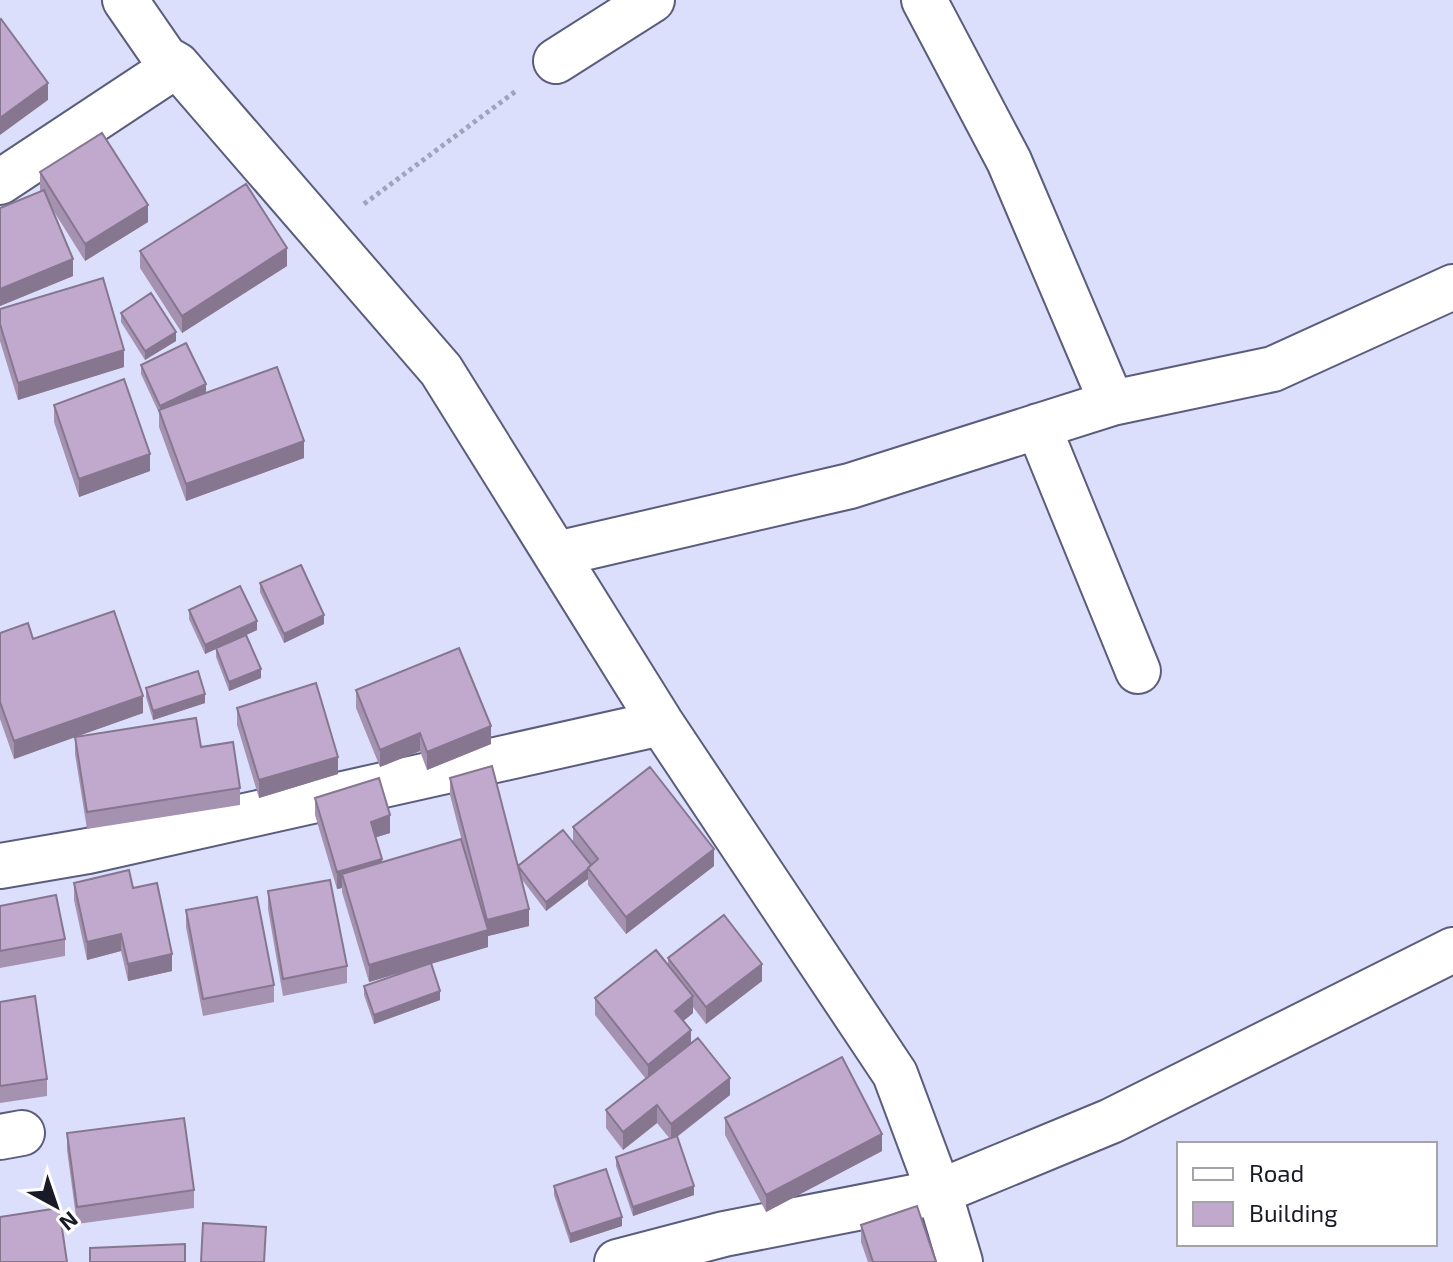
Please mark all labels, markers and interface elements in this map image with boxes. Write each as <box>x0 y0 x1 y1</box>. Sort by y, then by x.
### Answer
legend <box>1177 1142 1437 1246</box>
text: Road <box>1249 1158 1304 1187</box>
north arrow <box>16 1166 96 1246</box>
text: Building <box>1249 1198 1338 1227</box>
text: N <box>55 1207 84 1237</box>

